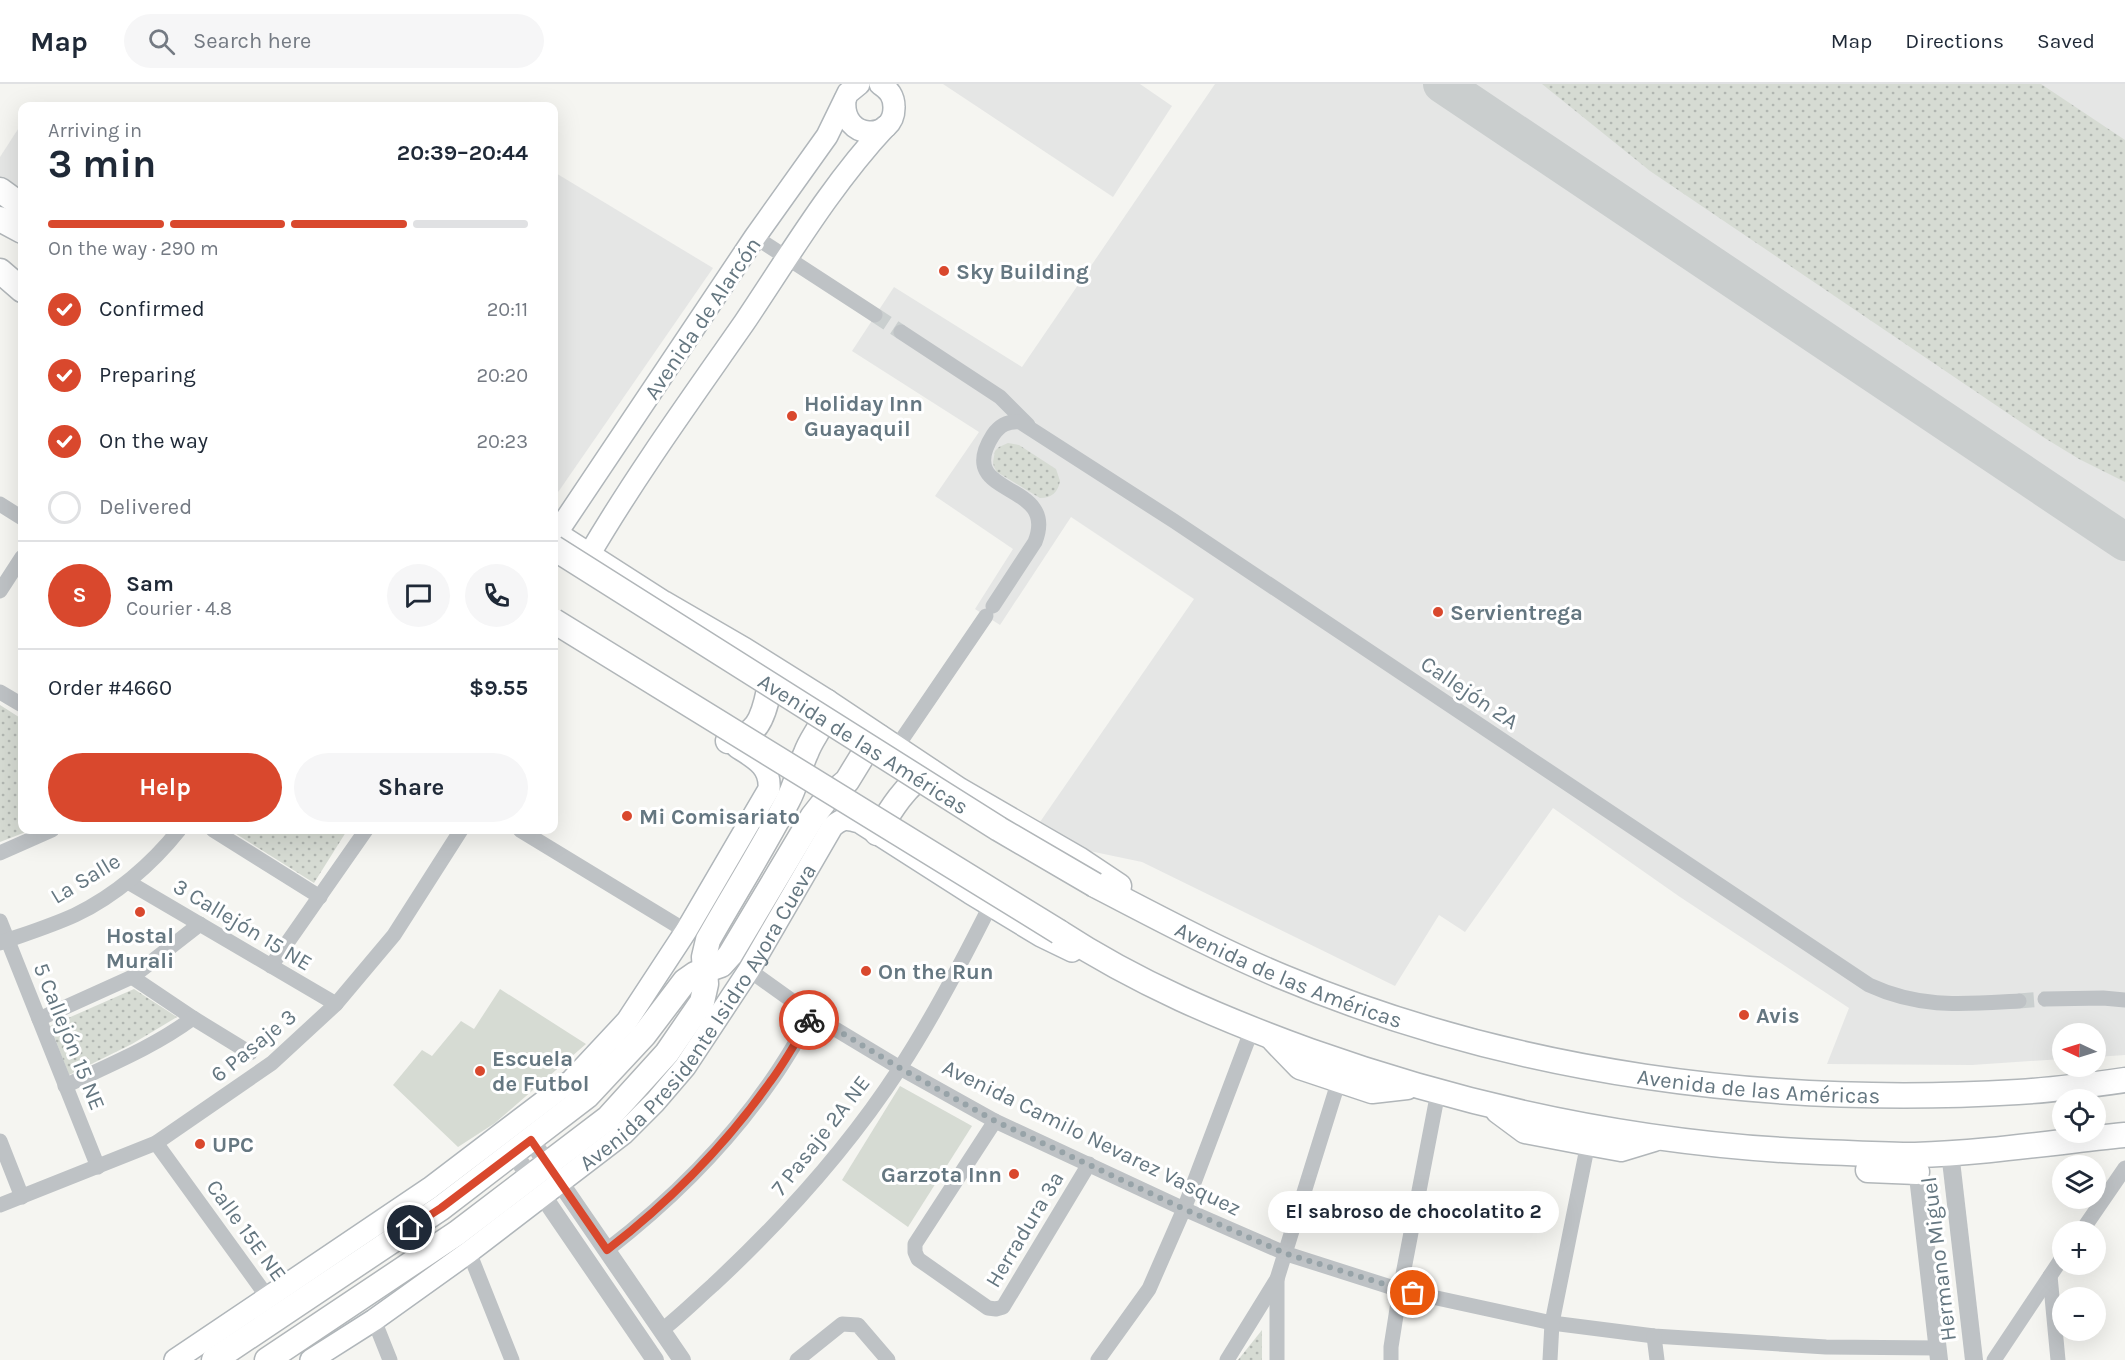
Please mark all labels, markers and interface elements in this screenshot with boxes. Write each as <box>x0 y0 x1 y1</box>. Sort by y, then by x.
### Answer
search box <box>124 14 544 68</box>
text: Map <box>30 25 88 58</box>
icon: search <box>145 25 178 58</box>
text: Search here <box>193 28 311 54</box>
text: Map <box>1831 29 1872 53</box>
text: Directions <box>1905 29 2004 53</box>
text: Saved <box>2037 29 2095 53</box>
text: Arriving in <box>48 119 142 142</box>
text: 20:39–20:44 <box>397 140 528 166</box>
text: 3 min <box>48 141 156 187</box>
street label: Avenida de Alarcón <box>639 233 767 405</box>
text: On the way · 290 m <box>48 237 219 260</box>
place label: Sky Building <box>956 259 1089 285</box>
marker: Sky Building <box>937 264 951 278</box>
icon: check <box>48 293 81 326</box>
text: Confirmed <box>99 296 205 322</box>
text: 20:11 <box>487 298 528 321</box>
icon: check <box>48 359 81 392</box>
text: Preparing <box>99 362 196 388</box>
text: 20:20 <box>476 364 528 387</box>
place label: Holiday Inn Guayaquil <box>804 391 923 442</box>
marker: Holiday Inn Guayaquil <box>785 409 799 423</box>
icon: check <box>48 425 81 458</box>
text: On the way <box>99 428 208 454</box>
text: 20:23 <box>477 430 528 453</box>
text: Delivered <box>99 494 192 520</box>
button: chat <box>387 564 450 627</box>
button: phone <box>465 564 528 627</box>
text: Sam <box>126 571 174 597</box>
text: S <box>72 582 87 608</box>
text: Courier · 4.8 <box>126 597 232 620</box>
place label: Servientrega <box>1450 600 1583 626</box>
marker: Servientrega <box>1431 605 1445 619</box>
street label: Callejón 2A <box>1416 651 1523 735</box>
street label: Avenida de las Américas <box>753 668 973 820</box>
text: Order #4660 <box>48 675 172 701</box>
text: $9.55 <box>469 675 528 701</box>
button: Help <box>48 753 282 822</box>
button: Share <box>294 753 528 822</box>
place label: Mi Comisariato <box>639 804 800 830</box>
marker: Mi Comisariato <box>620 809 634 823</box>
street label: La Salle <box>46 848 125 910</box>
street label: Avenida Presidente Isidro Ayora Cueva <box>575 859 822 1177</box>
street label: 3 Callejón 15 NE <box>168 873 317 976</box>
marker: Hostal Murali <box>133 905 147 919</box>
street label: Avenida de las Américas <box>1171 917 1405 1034</box>
place label: Hostal Murali <box>106 923 174 974</box>
street label: 5 Callejón 15 NE <box>28 959 110 1114</box>
place label: On the Run <box>878 959 994 985</box>
marker: On the Run <box>859 964 873 978</box>
courier <box>779 990 839 1050</box>
place label: Avis <box>1756 1003 1800 1029</box>
street label: 6 Pasaje 3 <box>206 1004 302 1088</box>
icon: bike <box>793 1004 826 1037</box>
marker: Avis <box>1737 1008 1751 1022</box>
north arrow <box>2052 1023 2106 1077</box>
map controls <box>2052 1023 2106 1341</box>
place label: Escuela de Futbol <box>492 1046 589 1097</box>
street label: Avenida Camilo Nevarez Vasquez <box>938 1054 1245 1222</box>
marker: Escuela de Futbol <box>473 1064 487 1078</box>
street label: Avenida de las Américas <box>1635 1064 1880 1109</box>
street label: 7 Pasaje 2A NE <box>766 1070 876 1201</box>
button: locate <box>2052 1089 2106 1143</box>
place label: UPC <box>212 1132 254 1158</box>
marker: UPC <box>193 1137 207 1151</box>
button: layers <box>2052 1155 2106 1209</box>
place label: Garzota Inn <box>881 1162 1002 1188</box>
street label: Herradura 3a <box>980 1167 1070 1292</box>
marker: Garzota Inn <box>1007 1167 1021 1181</box>
street label: Calle 15E NE <box>201 1175 292 1286</box>
street label: Hermano Miguel <box>1916 1175 1962 1343</box>
callout: El sabroso de chocolatito 2 <box>1268 1191 1558 1233</box>
text: El sabroso de chocolatito 2 <box>1285 1200 1542 1223</box>
pin <box>384 1202 435 1253</box>
icon: home <box>393 1211 426 1244</box>
button: + <box>2052 1221 2106 1275</box>
pin <box>1387 1267 1438 1318</box>
icon: bag <box>1396 1276 1429 1309</box>
button: − <box>2052 1287 2106 1341</box>

